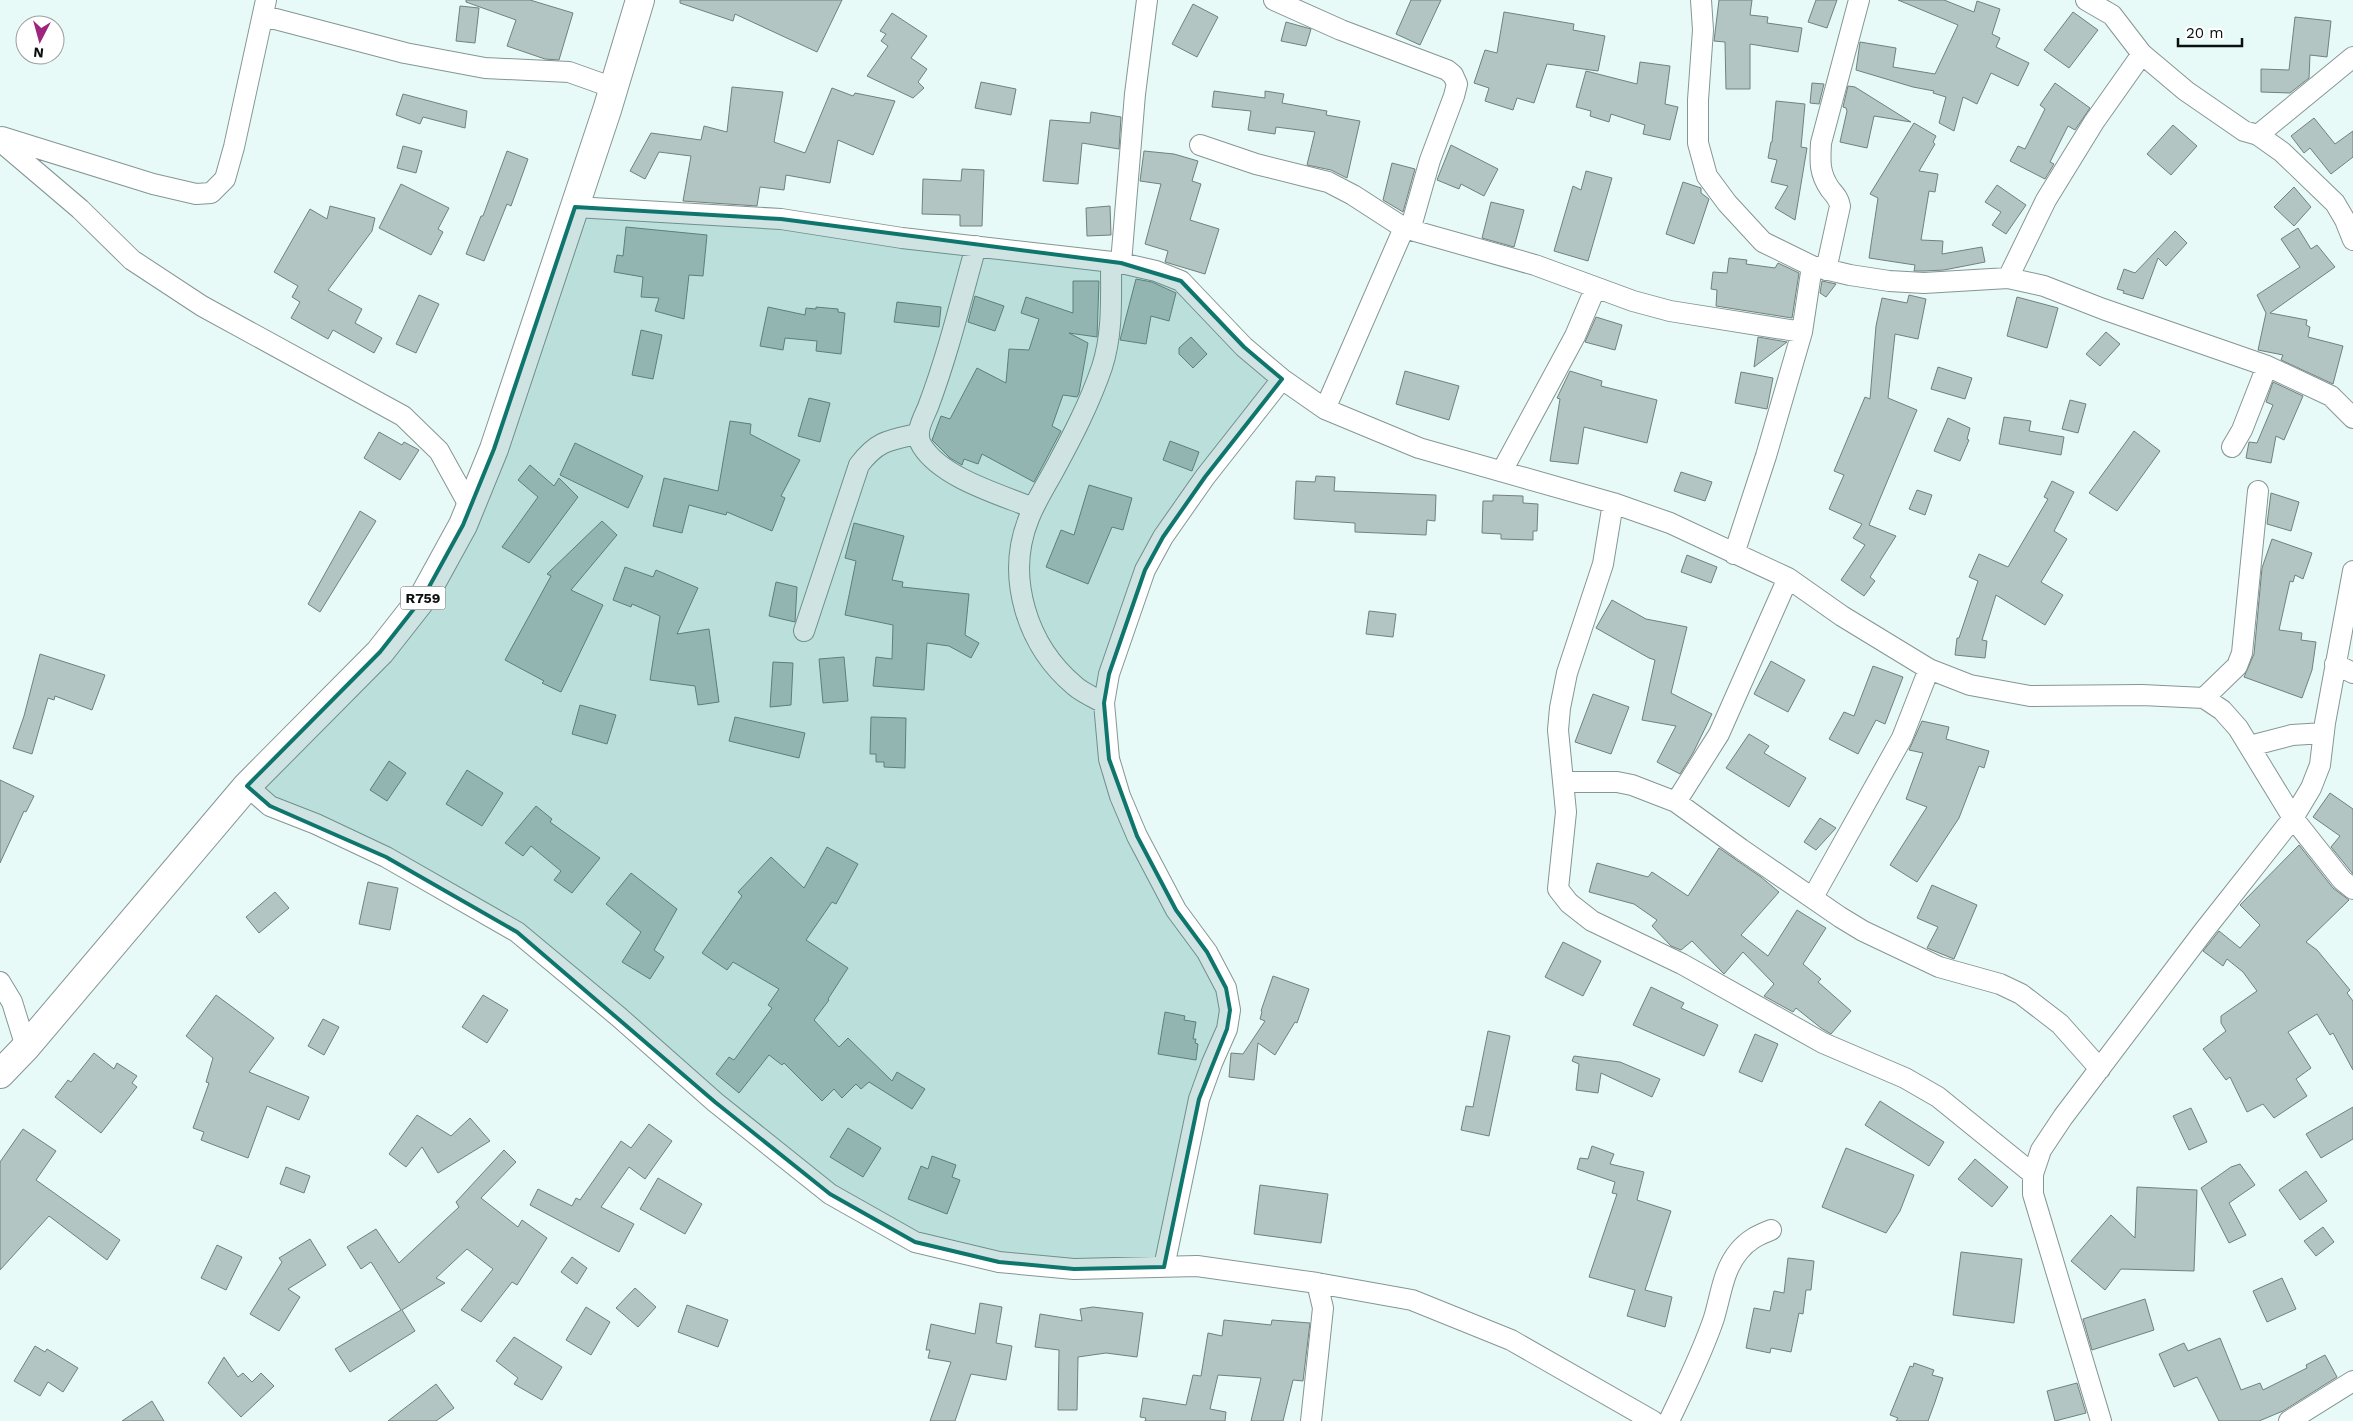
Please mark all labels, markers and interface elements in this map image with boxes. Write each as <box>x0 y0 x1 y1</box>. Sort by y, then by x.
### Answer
north arrow <box>15 15 65 65</box>
scale bar <box>2178 15 2242 47</box>
text: 20 m <box>2186 24 2224 42</box>
text: N <box>33 44 45 61</box>
road number: R759 <box>400 586 446 610</box>

